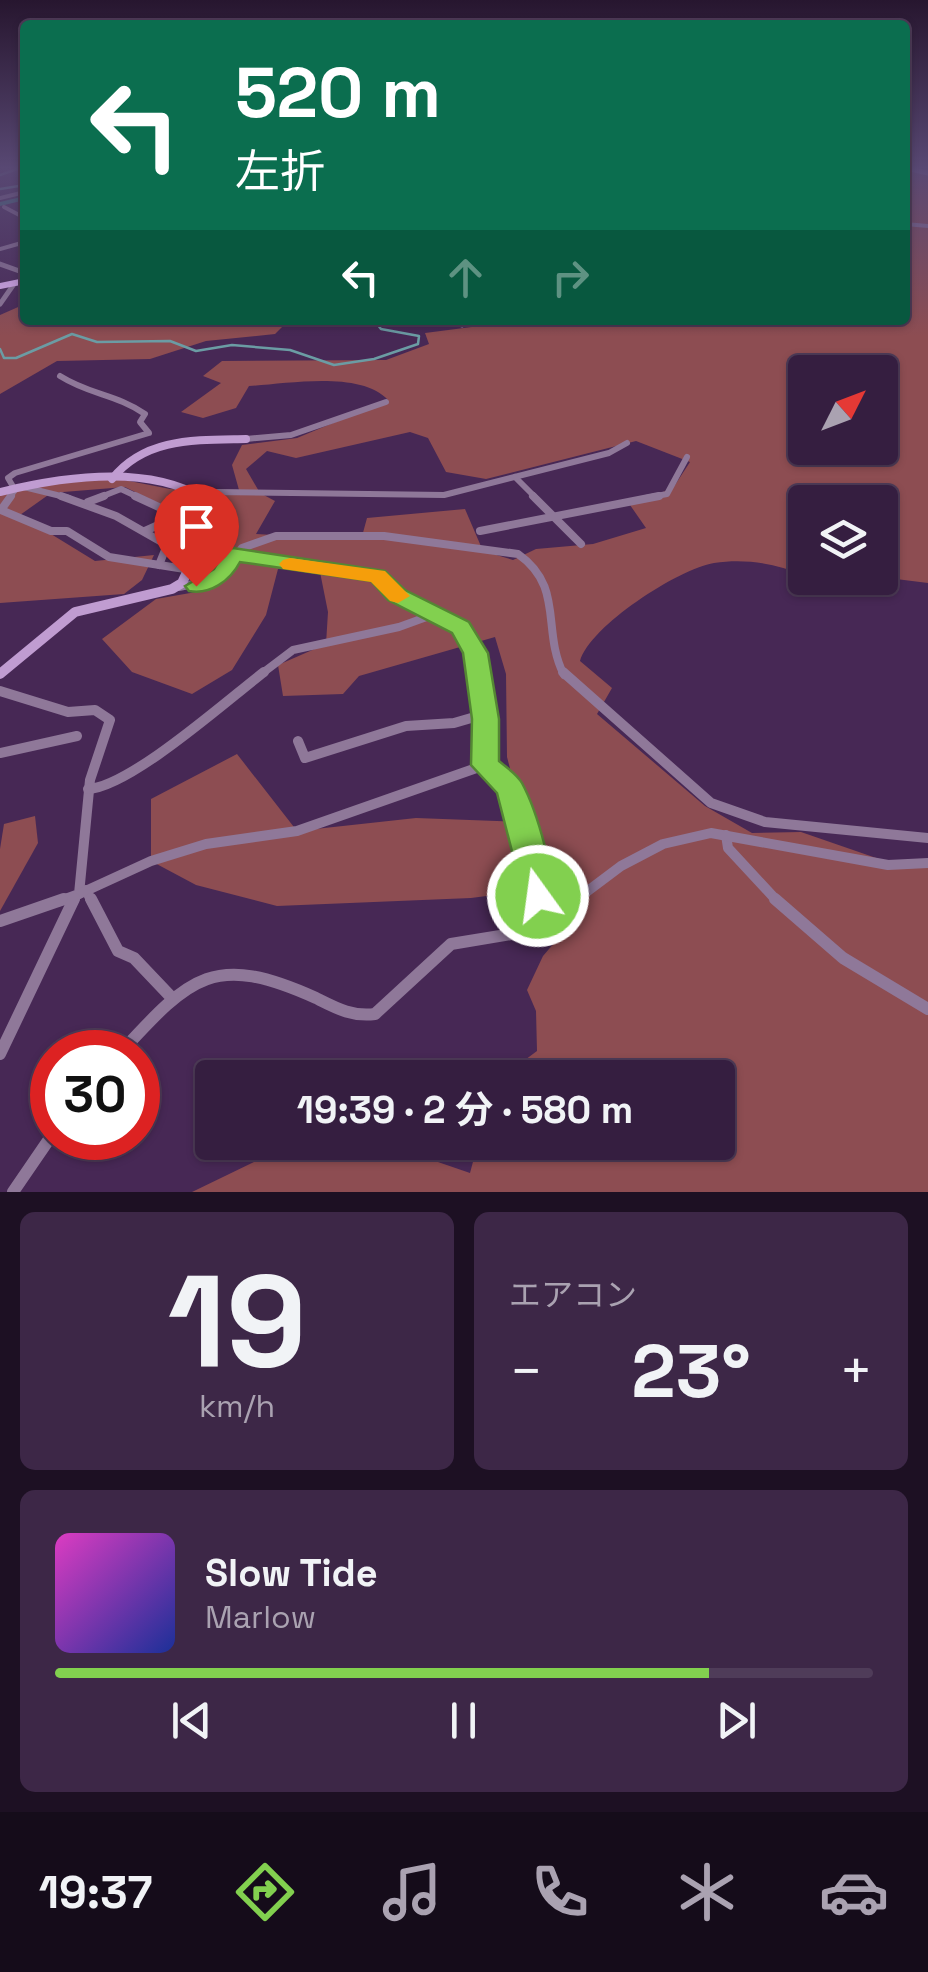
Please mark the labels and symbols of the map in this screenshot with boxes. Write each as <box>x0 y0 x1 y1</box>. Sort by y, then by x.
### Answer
north arrow <box>788 355 898 465</box>
pin <box>154 484 239 587</box>
position arrow <box>486 844 590 948</box>
speed limit sign: 30 <box>30 1030 160 1160</box>

